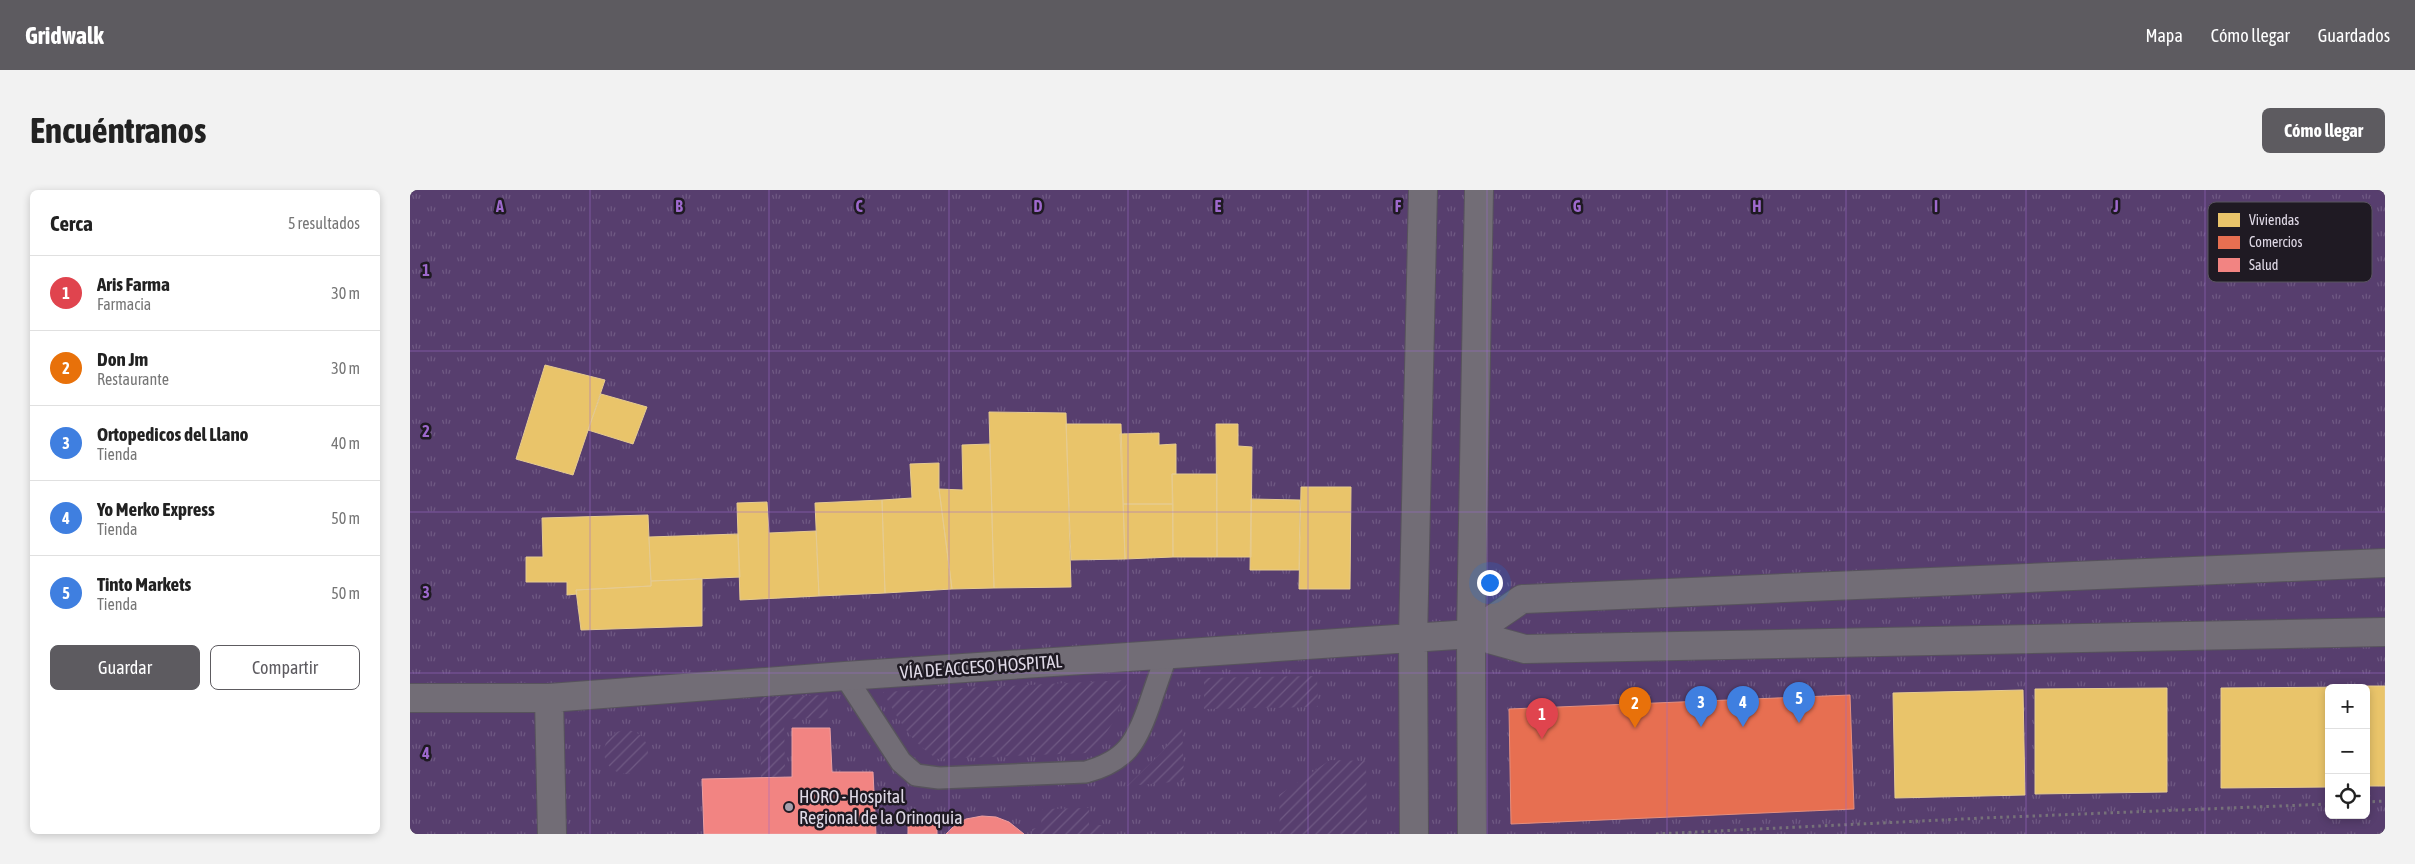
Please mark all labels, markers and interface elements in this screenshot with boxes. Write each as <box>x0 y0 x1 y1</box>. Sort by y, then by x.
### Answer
text: Gridwalk <box>25 22 104 49</box>
text: Mapa <box>2145 25 2183 46</box>
text: Cómo llegar <box>2211 25 2290 46</box>
text: Guardados <box>2318 25 2390 46</box>
button: Cómo llegar <box>2262 108 2385 153</box>
text: Encuéntranos <box>30 110 206 150</box>
text: A <box>495 197 504 215</box>
text: B <box>675 197 683 215</box>
text: C <box>855 197 863 215</box>
text: D <box>1034 197 1043 215</box>
text: E <box>1215 197 1222 215</box>
text: F <box>1395 197 1402 215</box>
text: G <box>1573 197 1582 215</box>
text: H <box>1752 197 1762 215</box>
text: I <box>1934 197 1938 215</box>
text: J <box>2112 197 2119 215</box>
legend <box>2208 202 2372 282</box>
text: Cerca <box>50 211 93 235</box>
text: Viviendas <box>2249 212 2299 228</box>
text: 5 resultados <box>288 214 360 232</box>
text: Comercios <box>2249 234 2302 250</box>
text: Salud <box>2249 257 2279 273</box>
text: 1 <box>422 261 430 279</box>
text: Aris Farma <box>97 273 170 295</box>
text: 1 <box>62 284 70 302</box>
text: 30 m <box>331 284 360 302</box>
text: Farmacia <box>97 295 151 313</box>
text: Don Jm <box>97 348 148 370</box>
text: 2 <box>62 359 70 377</box>
text: 30 m <box>331 359 360 377</box>
text: Restaurante <box>97 370 169 388</box>
text: 2 <box>422 422 430 440</box>
text: Ortopedicos del Llano <box>97 423 249 445</box>
text: 3 <box>62 434 70 452</box>
text: 40 m <box>331 434 360 452</box>
text: Tienda <box>97 445 137 463</box>
text: Yo Merko Express <box>97 498 215 520</box>
text: 4 <box>62 509 70 527</box>
text: 50 m <box>331 509 360 527</box>
text: Tienda <box>97 520 137 538</box>
your location <box>1477 570 1503 596</box>
text: Tinto Markets <box>97 573 191 595</box>
text: 3 <box>422 583 430 601</box>
text: 5 <box>62 584 70 602</box>
text: 50 m <box>331 584 360 602</box>
text: Tienda <box>97 595 137 613</box>
button: Guardar <box>50 645 200 690</box>
button: Compartir <box>210 645 360 690</box>
street label: VÍA DE ACCESO HOSPITAL <box>899 650 1063 683</box>
pin: 5 <box>1783 682 1815 723</box>
map controls <box>2325 684 2370 819</box>
button: + <box>2325 684 2370 729</box>
pin: 3 <box>1685 686 1717 727</box>
pin: 4 <box>1727 686 1759 727</box>
pin: 2 <box>1619 687 1651 728</box>
pin: 1 <box>1526 698 1558 739</box>
button: − <box>2325 729 2370 774</box>
text: 4 <box>421 744 430 762</box>
button: locate <box>2325 774 2370 819</box>
place label: HORO - Hospital Regional de la Orinoquia <box>799 786 963 828</box>
marker: HORO - Hospital Regional de la Orinoquia <box>783 801 795 813</box>

